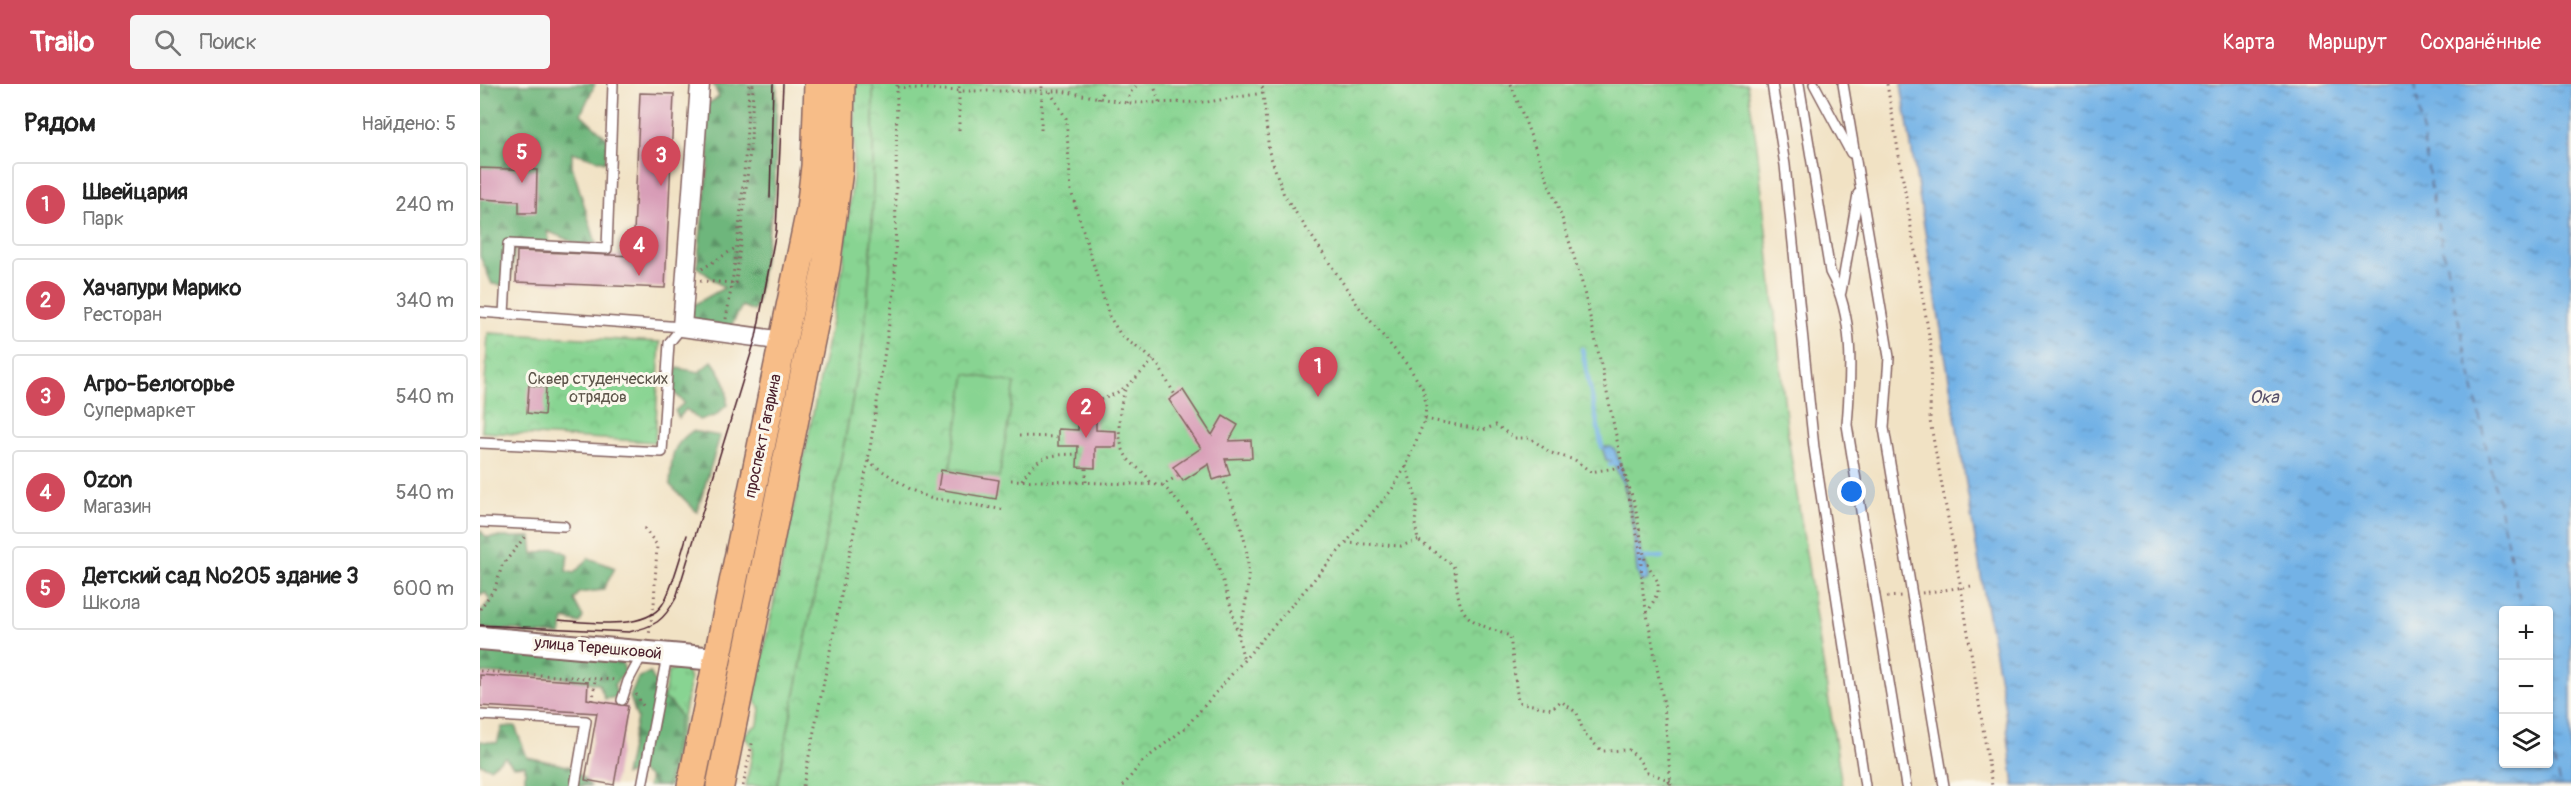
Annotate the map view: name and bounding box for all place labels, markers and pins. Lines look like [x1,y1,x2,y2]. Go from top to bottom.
pin: 5 [502,134,542,183]
pin: 3 [642,136,681,186]
pin: 4 [620,226,658,276]
pin: 1 [1298,348,1338,397]
pin: 2 [1066,388,1106,438]

